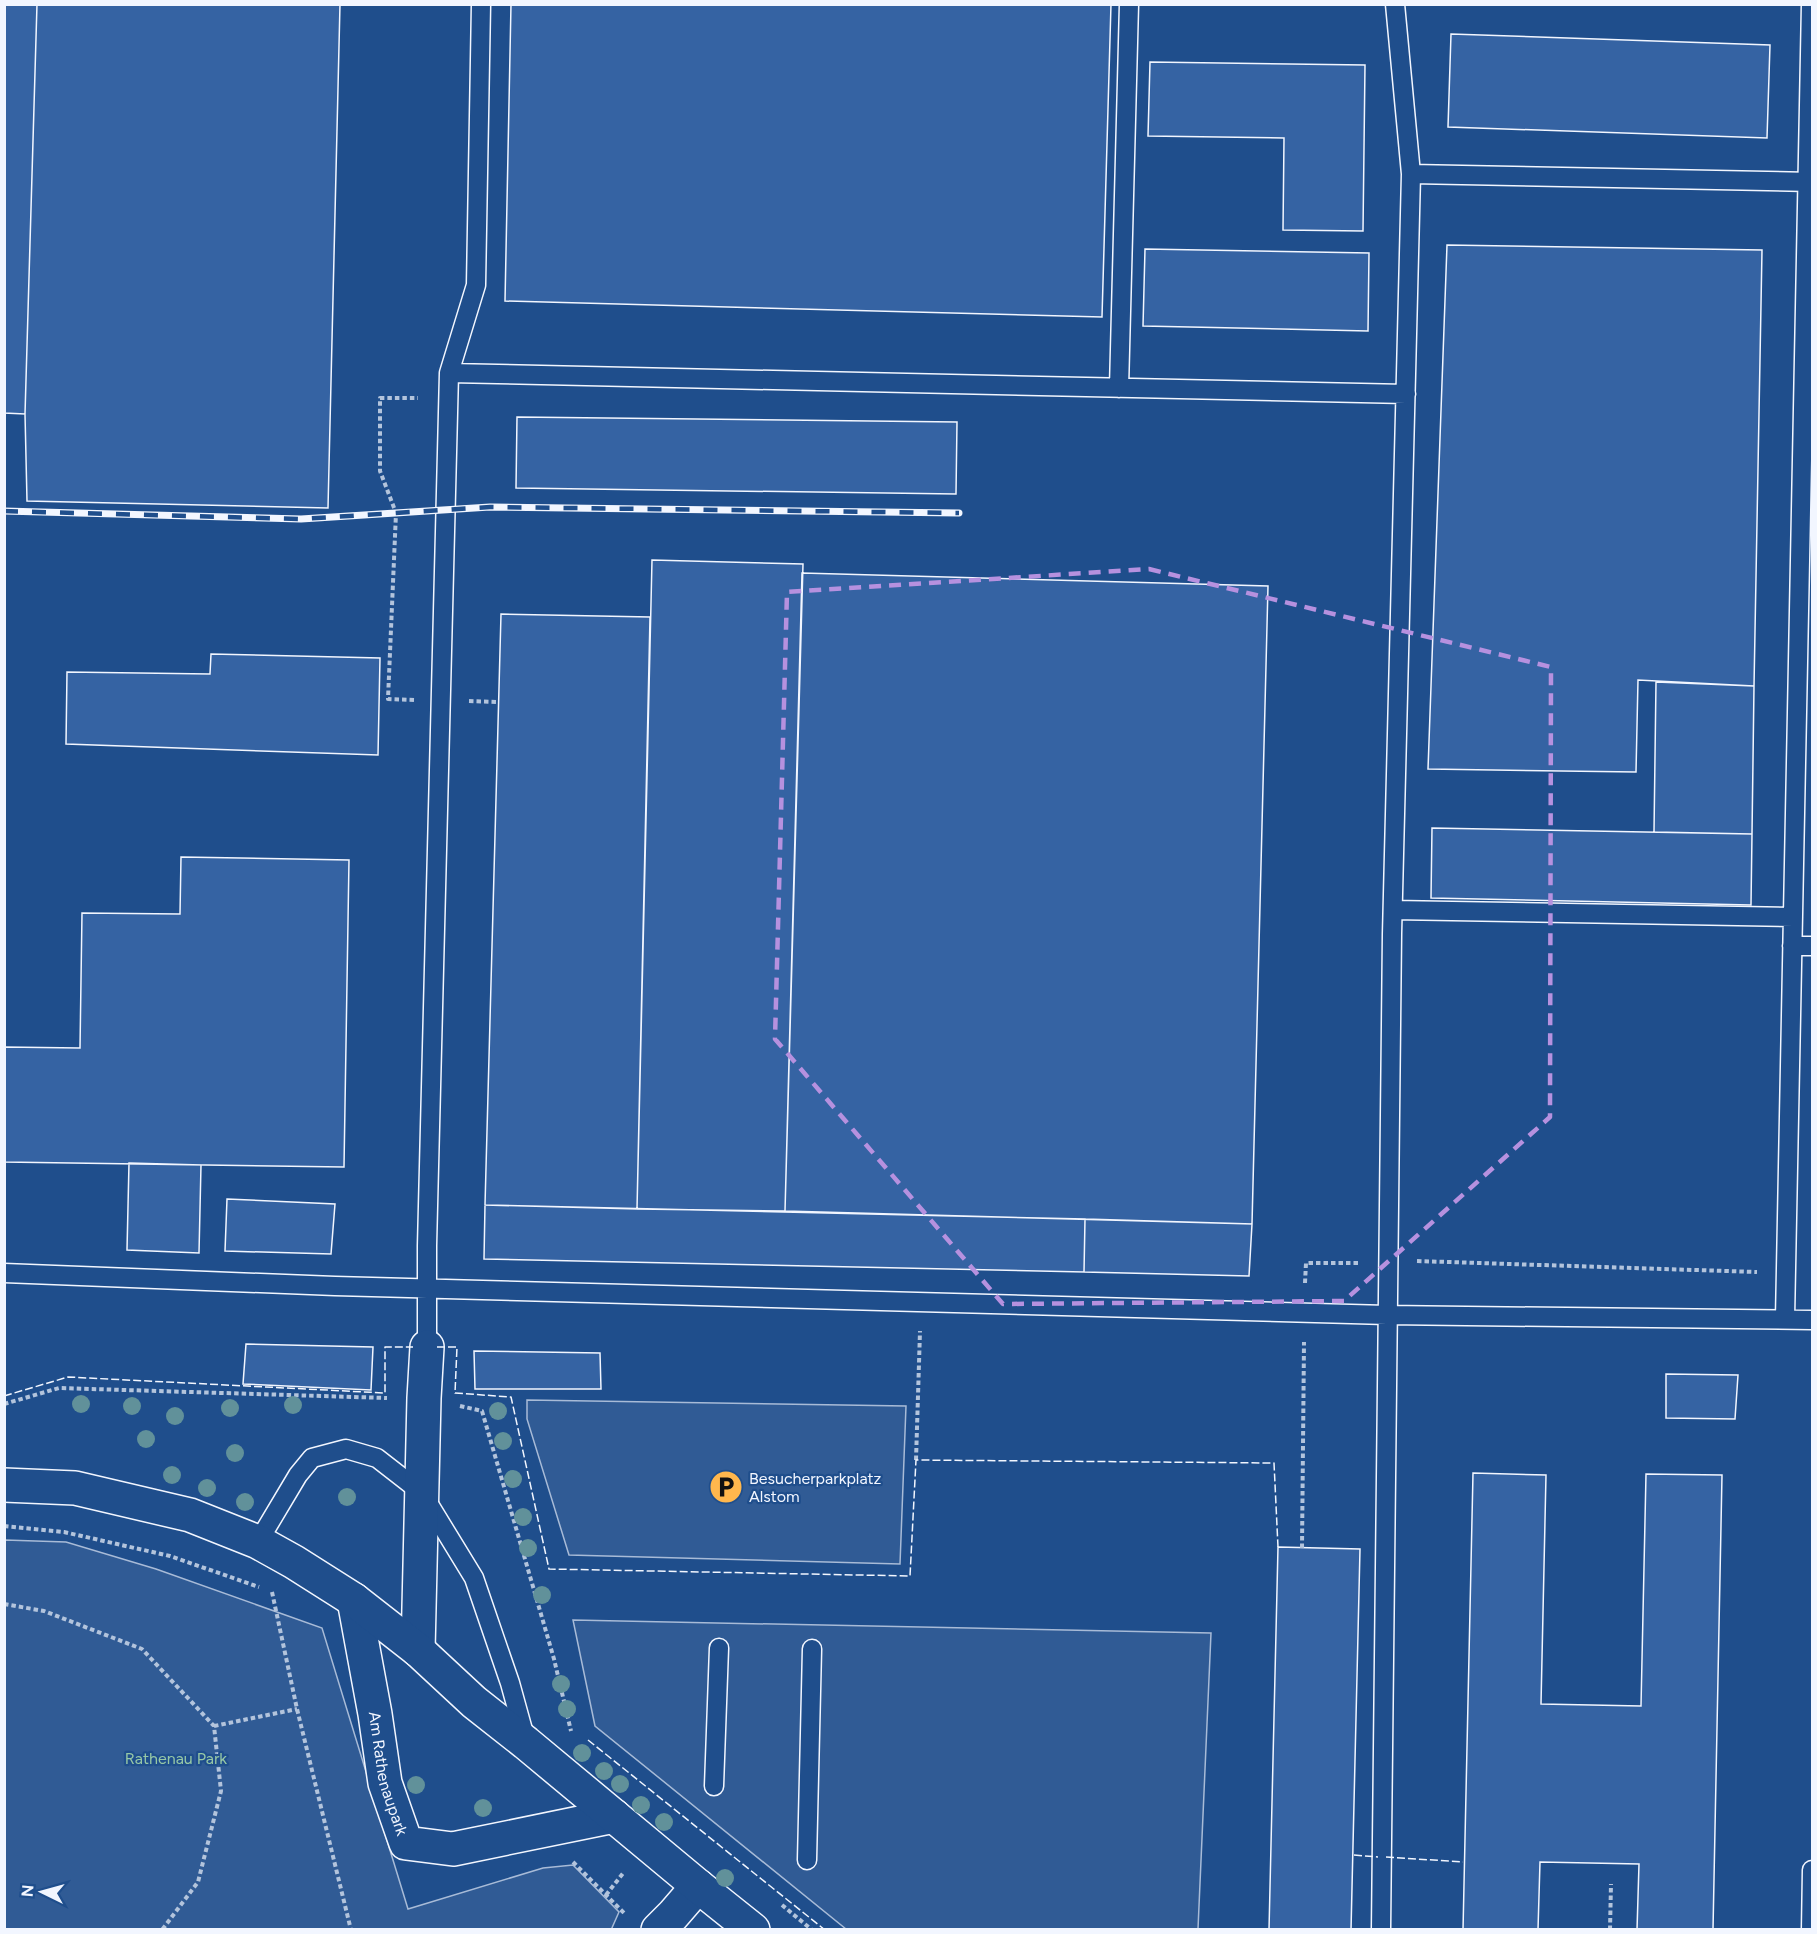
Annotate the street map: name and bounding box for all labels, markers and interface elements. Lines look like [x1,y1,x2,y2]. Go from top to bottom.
parking icon: Besucherparkplatz Alstom [708,1469,744,1505]
place label: Besucherparkplatz Alstom [749,1469,882,1506]
street label: Am Rathenaupark [365,1710,412,1838]
park label: Rathenau Park [125,1749,227,1768]
north arrow [12,1862,72,1922]
text: N [18,1884,38,1898]

